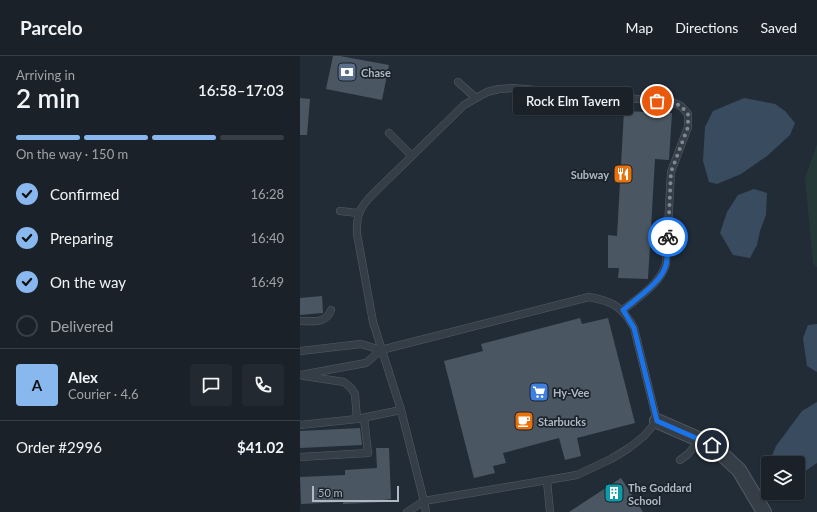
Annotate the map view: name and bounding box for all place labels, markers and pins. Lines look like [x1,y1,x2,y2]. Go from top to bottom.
bank icon: Chase [336,61,358,83]
place label: Chase [361,66,391,79]
pin [640,84,674,118]
callout: Rock Elm Tavern [513,87,633,115]
restaurant icon: Subway [612,163,634,185]
place label: Subway [571,168,609,181]
supermarket icon: Hy-Vee [528,381,550,403]
place label: Hy-Vee [553,386,590,399]
cafe icon: Starbucks [513,410,535,432]
place label: Starbucks [538,415,586,428]
pin [695,428,729,462]
place label: The Goddard School [628,481,692,507]
building icon: The Goddard School [603,482,625,504]

